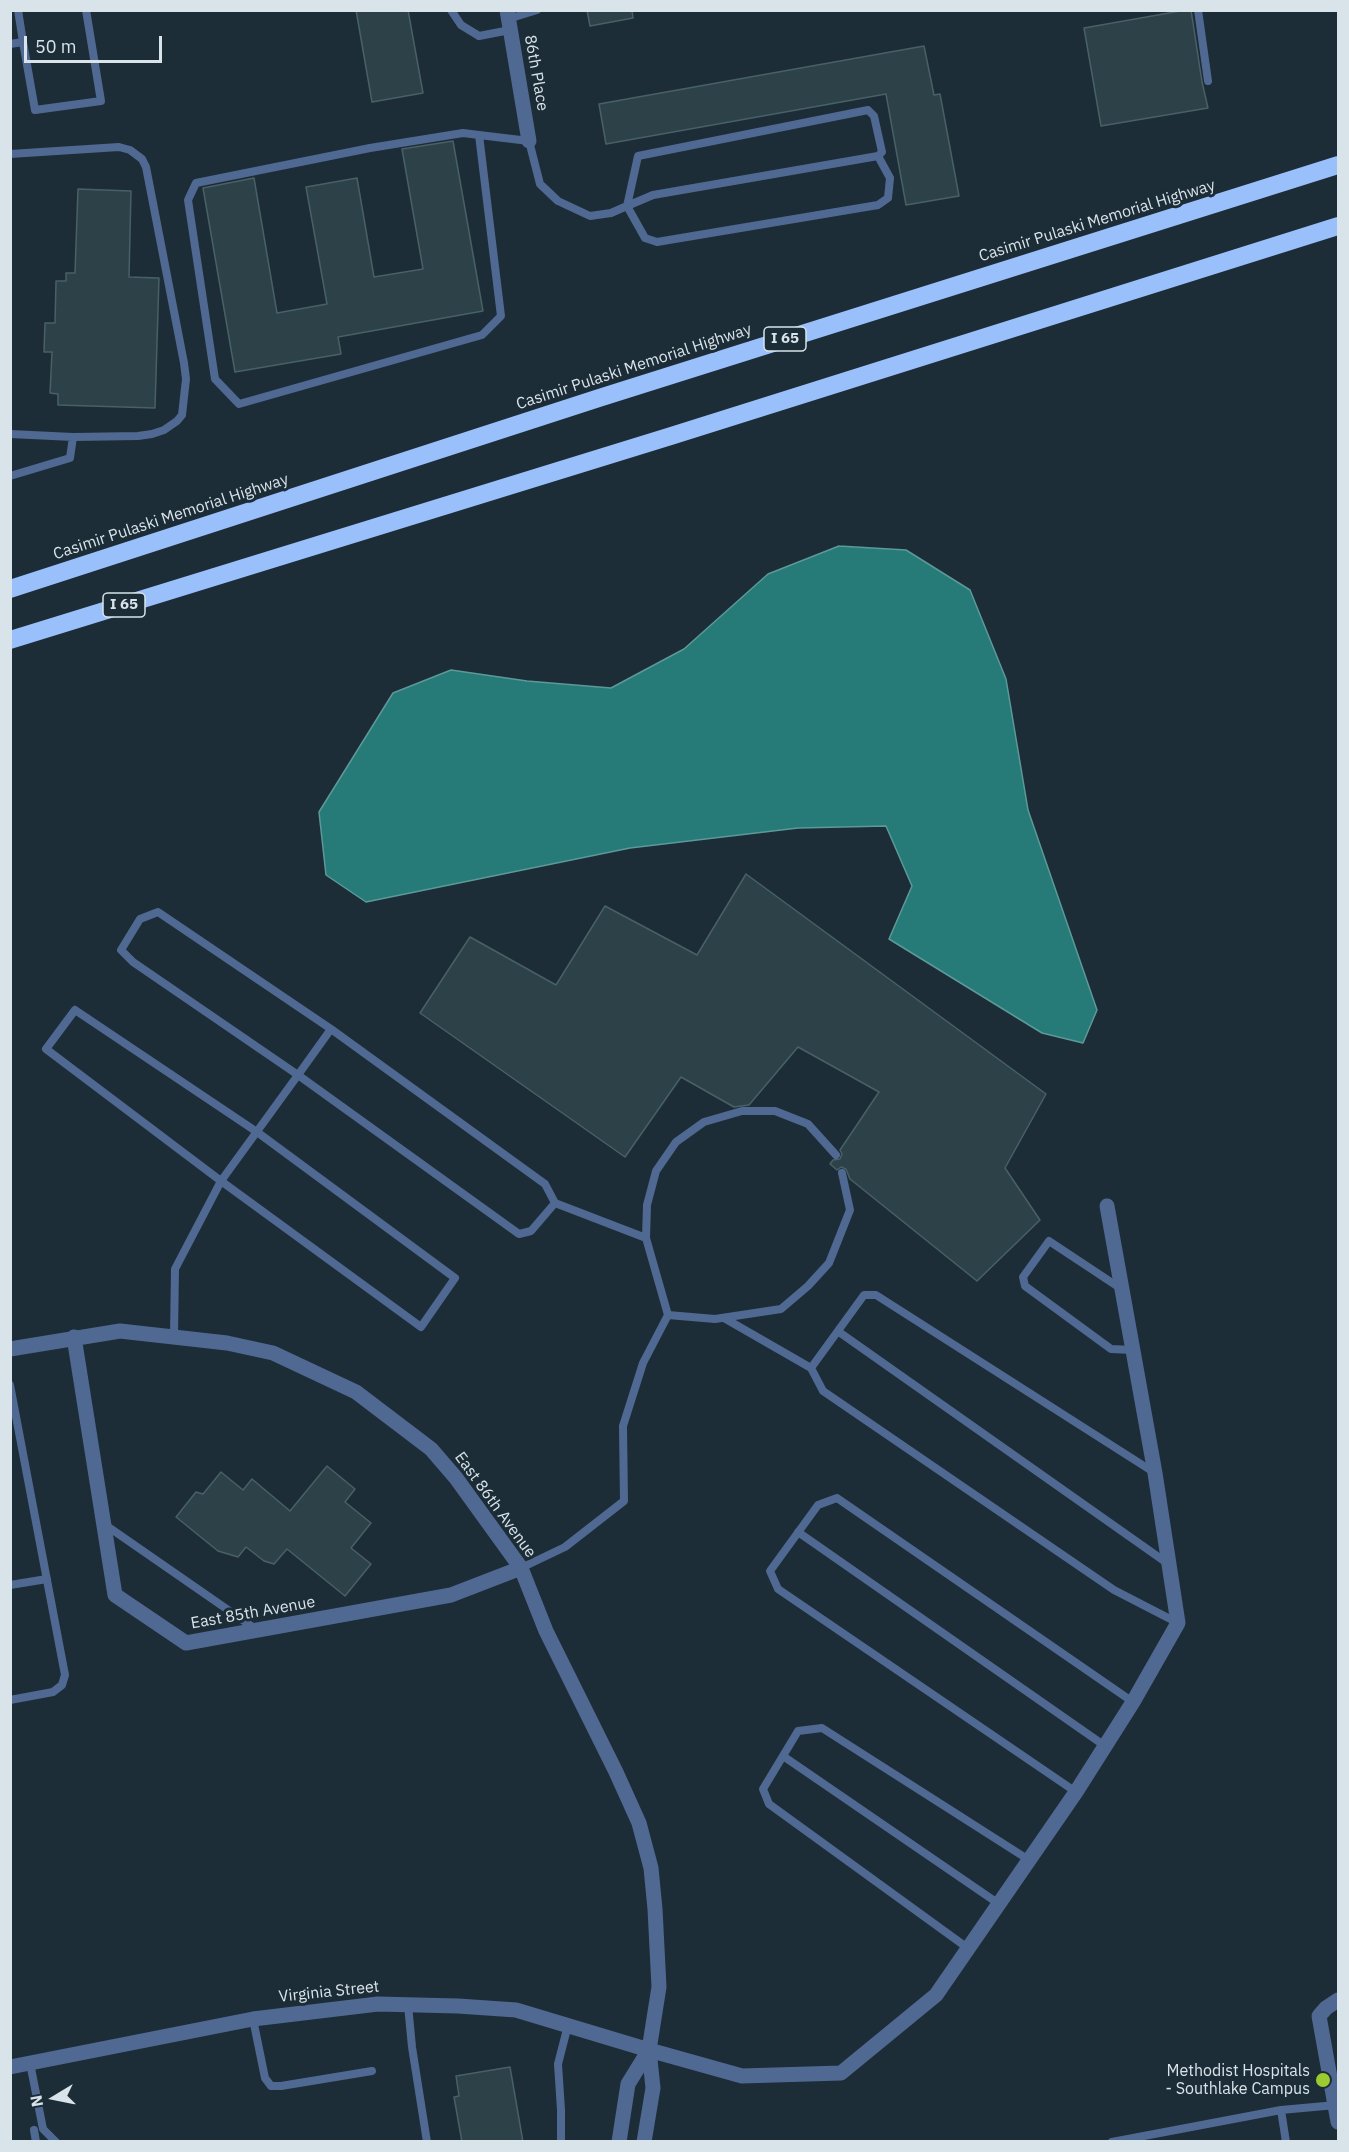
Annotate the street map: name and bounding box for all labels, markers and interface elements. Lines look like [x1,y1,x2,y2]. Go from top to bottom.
scale bar [27,24,165,62]
street label: 86th Place [520,33,552,113]
text: 50 m [35,35,77,58]
street label: Casimir Pulaski Memorial Highway [976,176,1218,266]
street label: Casimir Pulaski Memorial Highway [514,320,754,414]
road number: I 65 [764,327,806,351]
street label: Casimir Pulaski Memorial Highway [51,470,291,564]
road number: I 65 [103,593,145,617]
street label: East 86th Avenue [450,1448,540,1562]
street label: East 85th Avenue [189,1593,317,1633]
street label: Virginia Street [278,1977,380,2007]
place label: Methodist Hospitals - Southlake Campus [1166,2061,1310,2099]
north arrow [24,2068,84,2128]
marker: Methodist Hospitals - Southlake Campus [1314,2071,1332,2089]
text: N [25,2094,47,2109]

